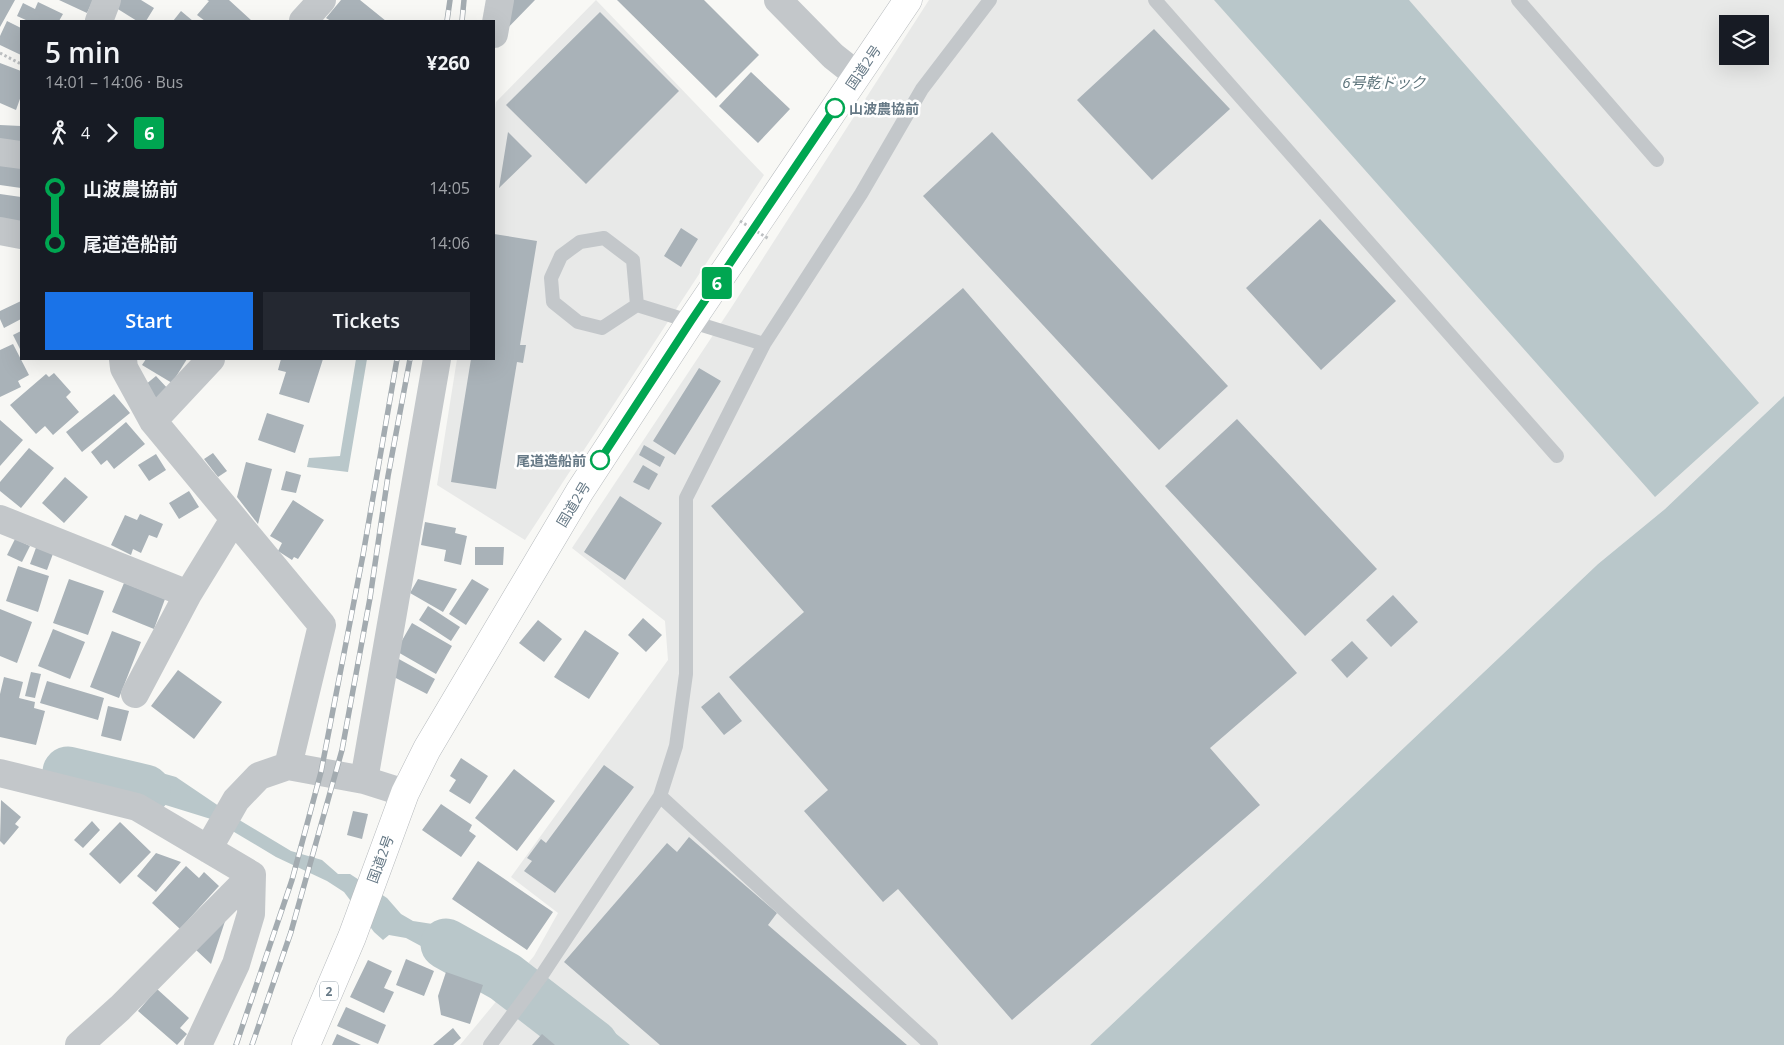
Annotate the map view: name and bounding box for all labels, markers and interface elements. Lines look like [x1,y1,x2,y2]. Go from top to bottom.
map controls [1719,15,1769,65]
button: layers [1719,15,1769,65]
text: 5 min [45,33,121,71]
street label: 国道2号 [841,41,885,93]
text: ¥260 [427,50,470,76]
text: 14:01 – 14:06 · Bus [45,71,183,93]
water label: 6号乾ドック [1342,72,1427,92]
marker: 山波農協前 [825,98,845,118]
place label: 山波農協前 [849,99,919,118]
icon: walk [45,119,73,147]
icon: forward [98,119,126,147]
text: 6 [144,121,154,145]
text: 4 [81,122,90,144]
text: 山波農協前 [83,176,178,202]
text: 14:05 [429,177,470,199]
text: 尾道造船前 [83,231,178,257]
text: 14:06 [429,232,470,254]
line badge: 6 [701,267,733,299]
text: 6 [712,271,722,295]
button: Start [45,292,253,350]
button: Tickets [263,292,470,350]
marker: 尾道造船前 [590,450,610,470]
place label: 尾道造船前 [516,451,586,470]
street label: 国道2号 [552,478,594,530]
street label: 国道2号 [363,832,397,886]
road number: 2 [320,981,338,1000]

